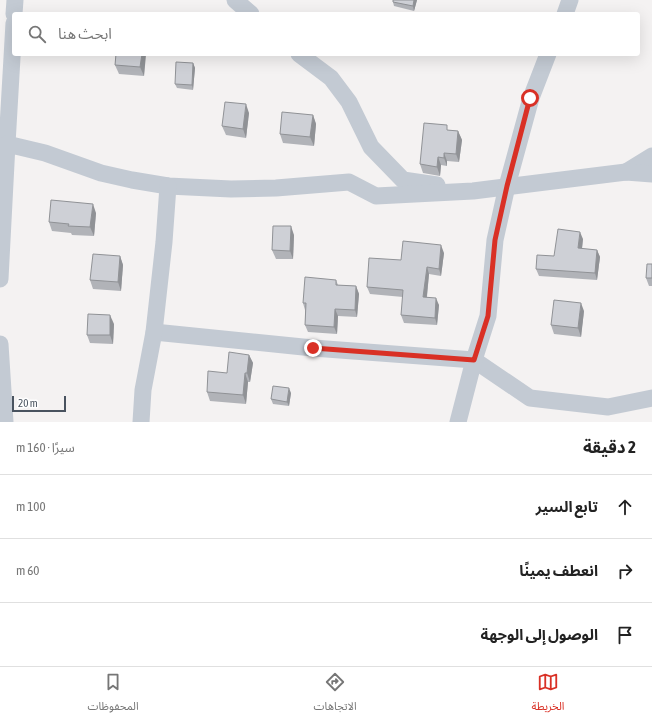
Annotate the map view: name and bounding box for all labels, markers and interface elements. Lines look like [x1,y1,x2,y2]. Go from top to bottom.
search box [12,12,640,56]
icon: search [26,23,48,45]
text: ابحث هنا [58,25,112,42]
route start [521,89,539,107]
route end [304,339,322,357]
scale bar [12,394,66,413]
text: 20 m [18,397,38,409]
text: 2 دقيقة [583,437,636,457]
text: سيرًا · 160 m [16,440,75,455]
icon: ahead [614,496,636,518]
text: تابع السير [536,498,598,515]
text: 100 m [16,499,46,514]
icon: right [614,560,636,582]
text: انعطف يمينًا [519,562,598,579]
text: 60 m [16,563,39,578]
icon: arrive [614,624,636,646]
text: الوصول إلى الوجهة [481,626,598,643]
tab: المحفوظات [88,671,139,718]
tab: الاتجاهات [314,671,357,718]
tab: الخريطة [532,671,565,718]

